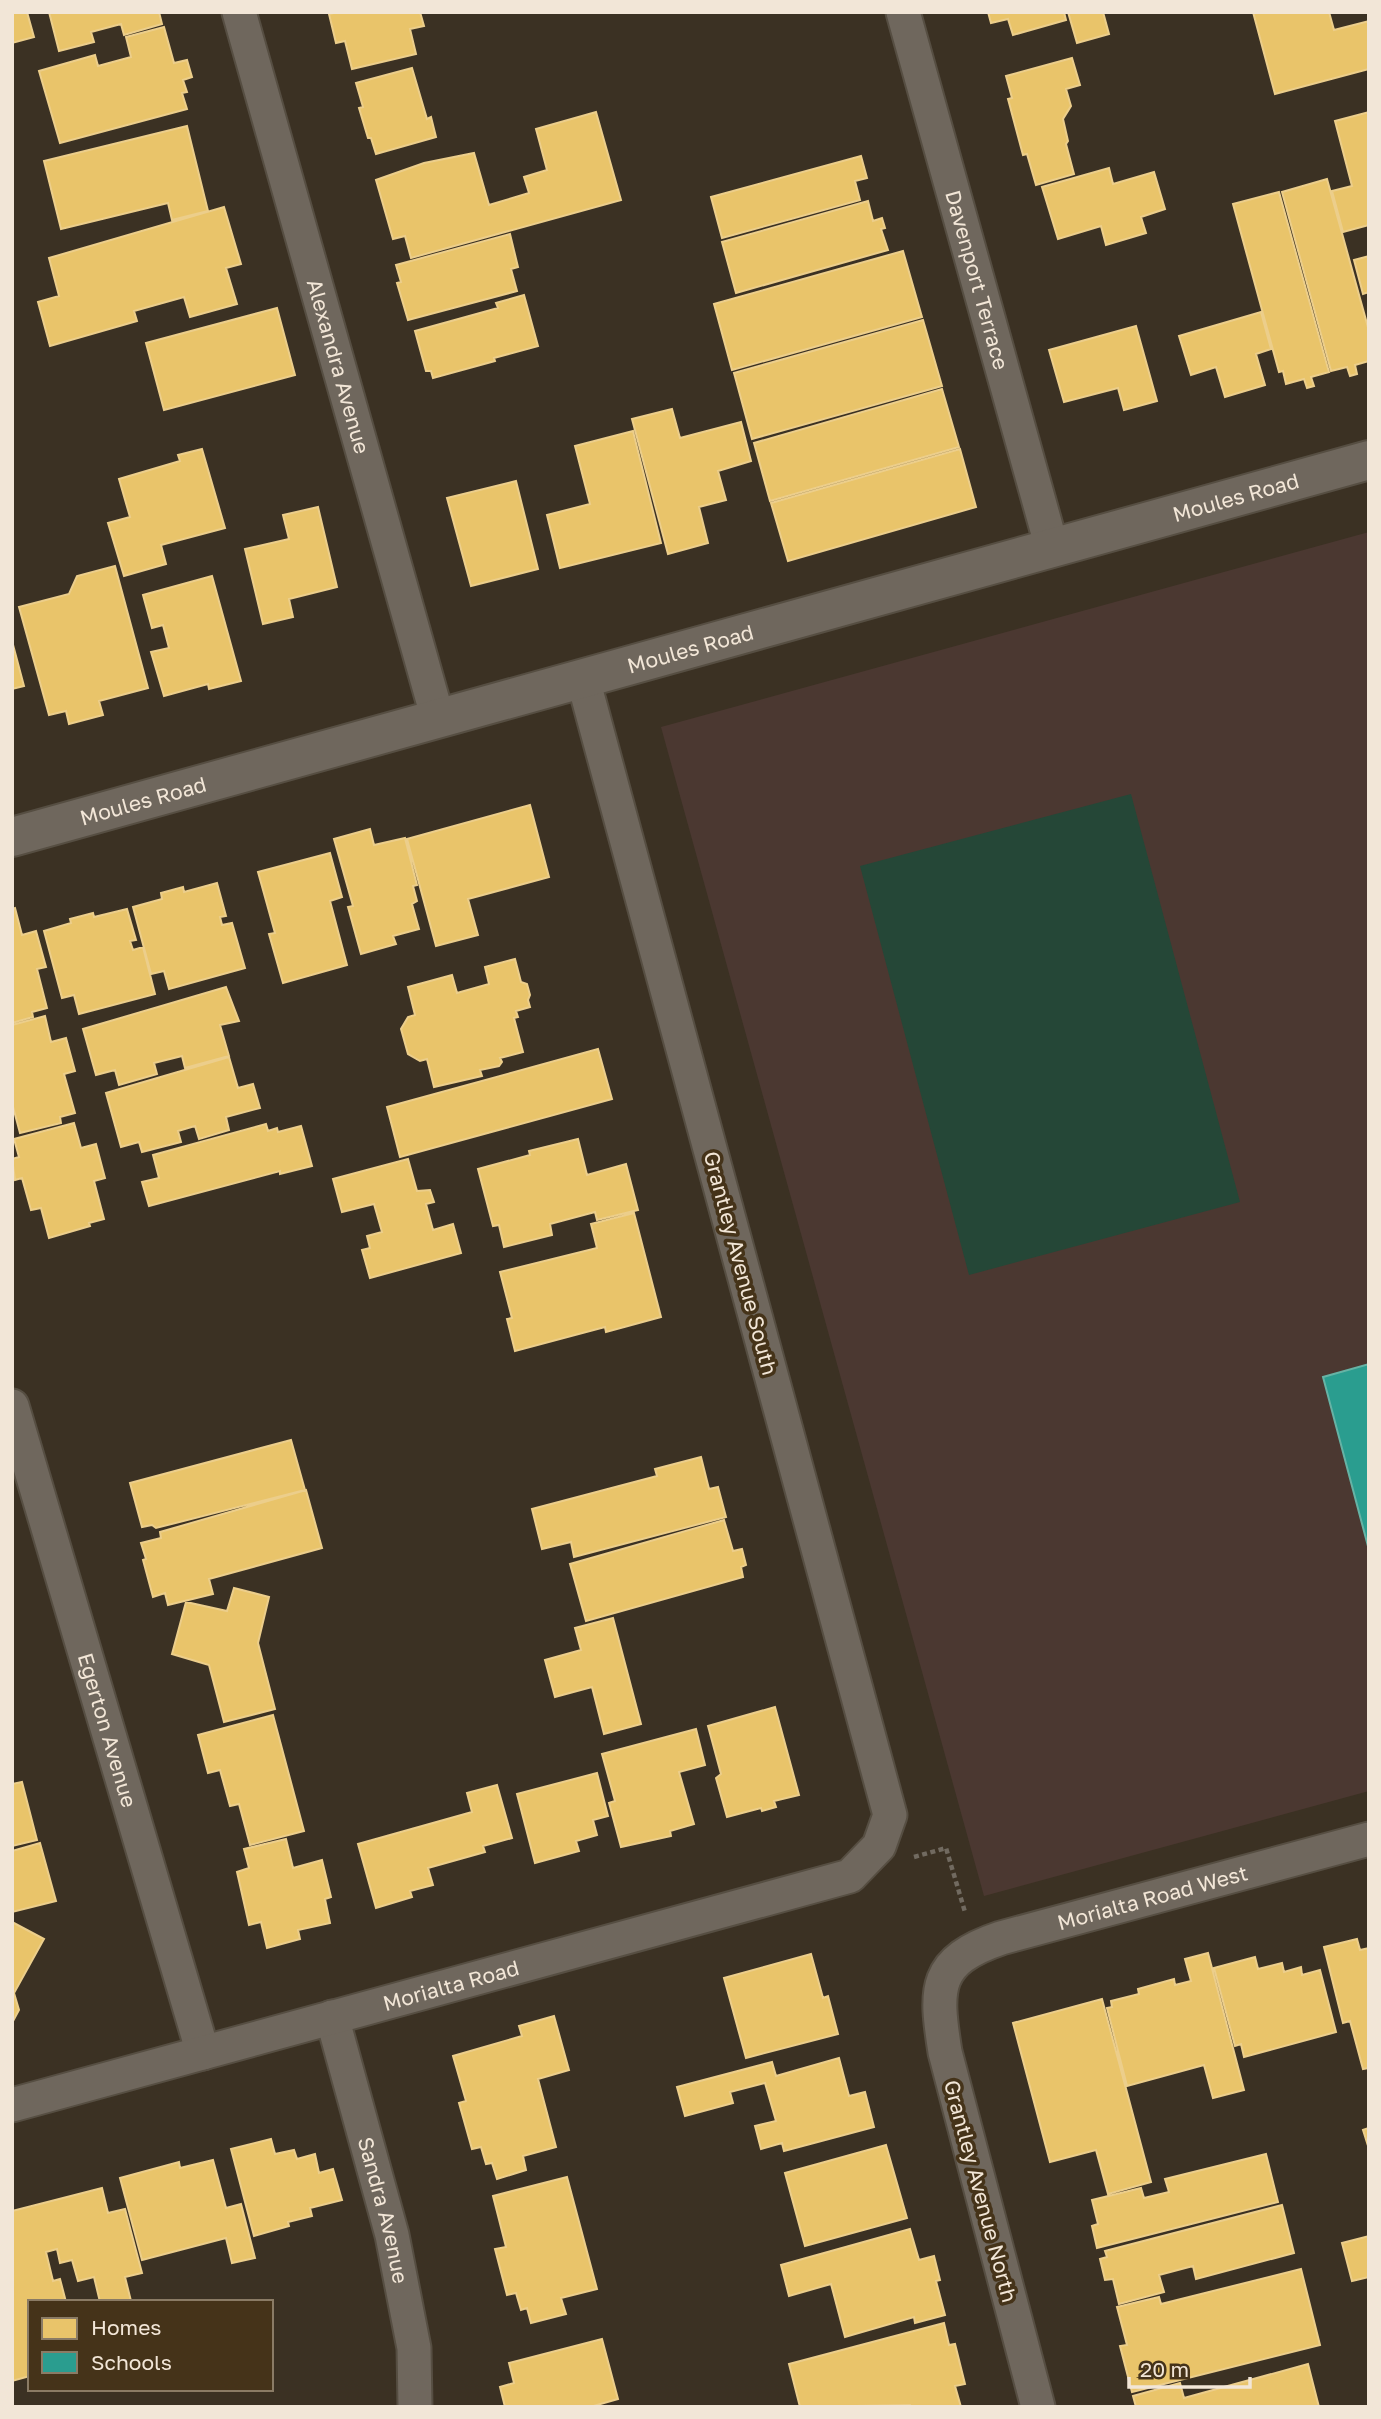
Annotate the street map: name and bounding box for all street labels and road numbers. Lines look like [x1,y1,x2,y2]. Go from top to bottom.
street label: Davenport Terrace [940,187,1015,373]
street label: Alexandra Avenue [302,276,376,457]
street label: Moules Road [1170,467,1302,527]
street label: Moules Road [624,619,756,678]
street label: Moules Road [77,771,209,831]
street label: Grantley Avenue South [699,1148,783,1378]
street label: Egerton Avenue [73,1650,143,1810]
street label: Morialta Road West [1054,1859,1250,1935]
street label: Morialta Road [380,1954,522,2016]
street label: Grantley Avenue North [939,2077,1023,2305]
street label: Sandra Avenue [353,2134,414,2286]

